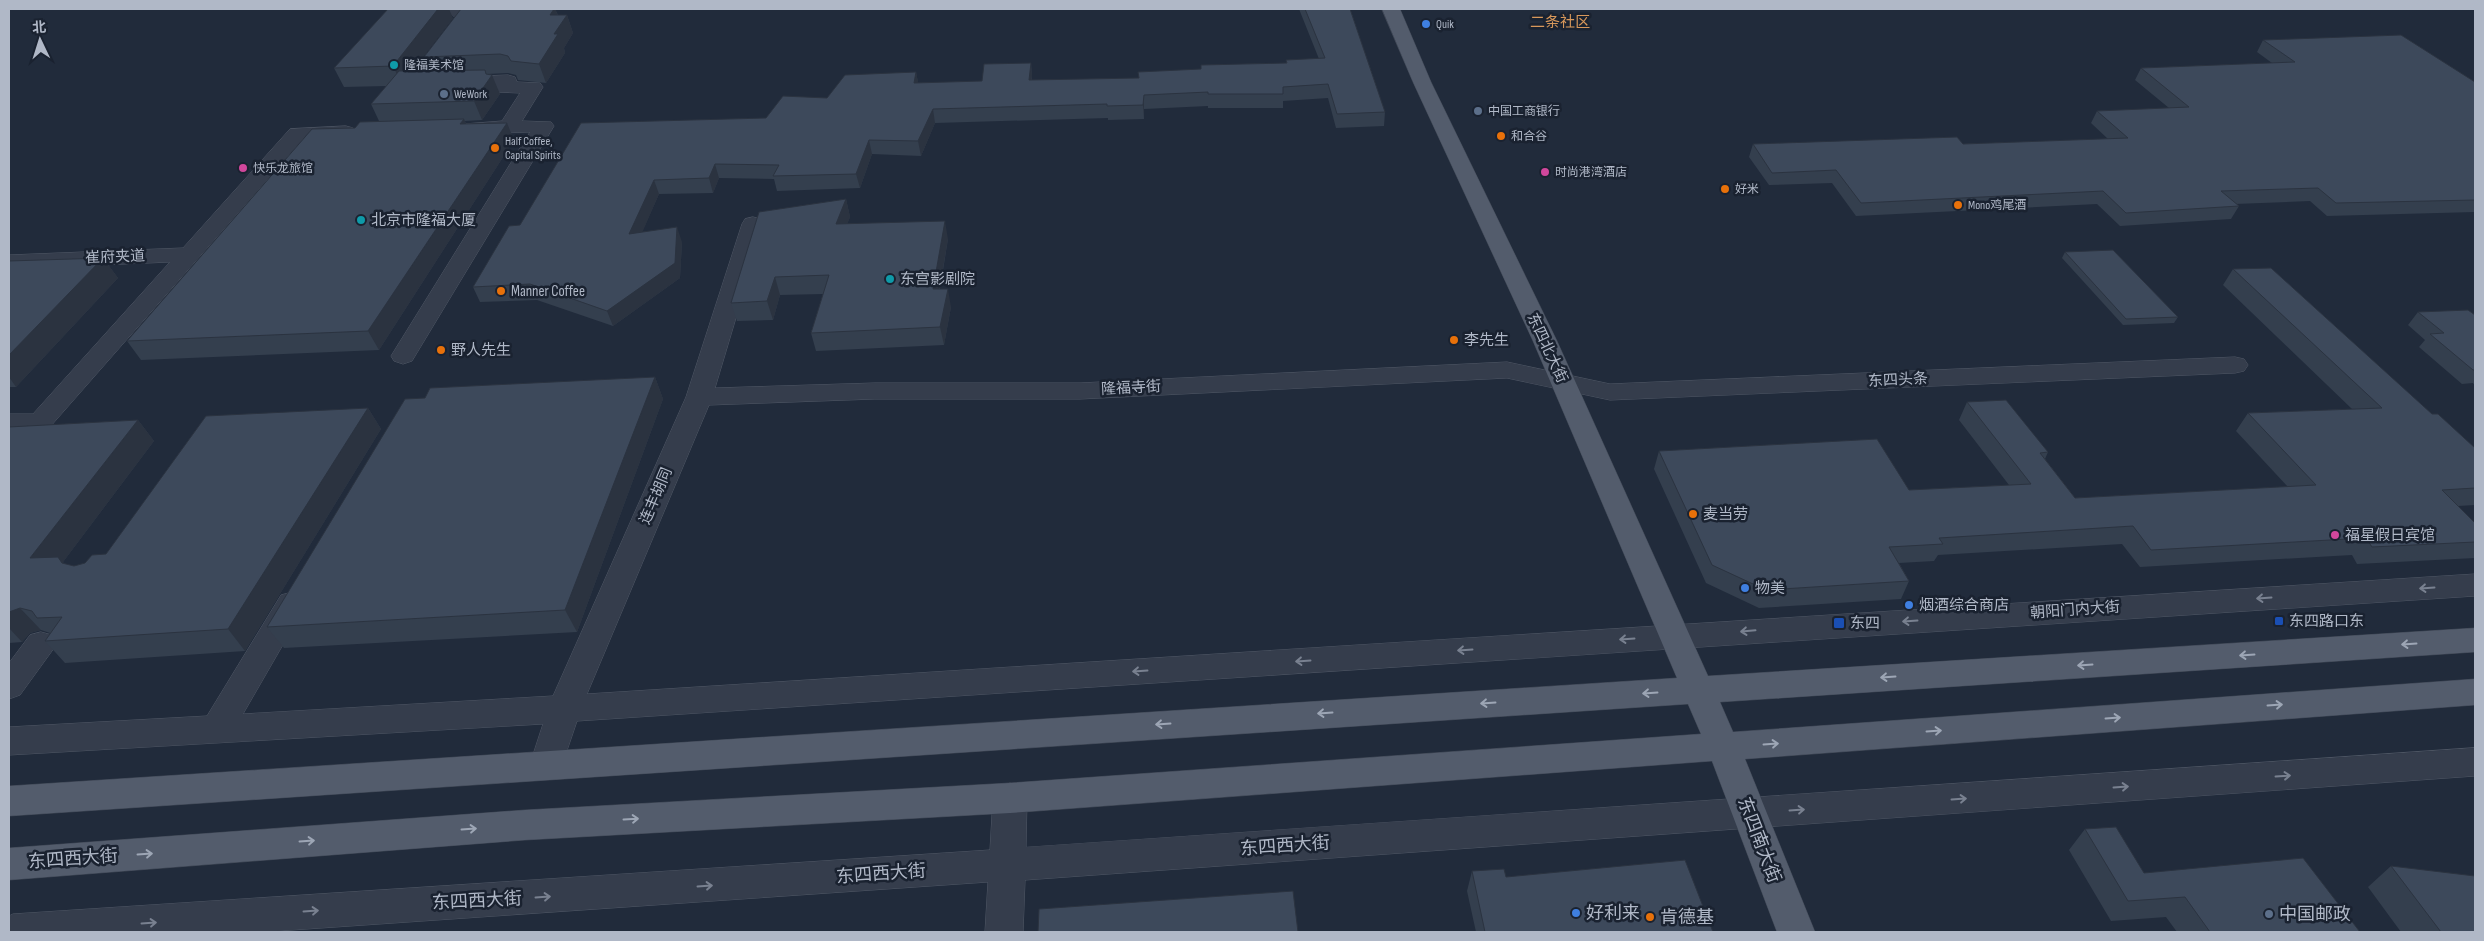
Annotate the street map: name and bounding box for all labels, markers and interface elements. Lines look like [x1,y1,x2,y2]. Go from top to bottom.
district label: 二条社区 [1530,13,1590,32]
north arrow [15,15,65,65]
place label: Quik [1436,17,1454,32]
marker: Quik [1420,18,1432,30]
text: 北 [32,19,47,36]
place label: 隆福美术馆 [404,58,464,73]
marker: 隆福美术馆 [388,59,400,71]
place label: WeWork [454,87,487,102]
marker: WeWork [438,88,450,100]
place label: 中国工商银行 [1488,104,1560,119]
marker: 中国工商银行 [1472,105,1484,117]
place label: 和合谷 [1511,129,1547,144]
marker: 和合谷 [1495,130,1507,142]
place label: Half Coffee, Capital Spirits [505,134,561,163]
marker: Half Coffee, Capital Spirits [489,142,501,154]
place label: 快乐龙旅馆 [253,161,313,176]
marker: 快乐龙旅馆 [237,162,249,174]
place label: 时尚港湾酒店 [1555,165,1627,180]
marker: 时尚港湾酒店 [1539,166,1551,178]
place label: 好米 [1735,182,1759,197]
marker: 好米 [1719,183,1731,195]
place label: Mono鸡尾酒 [1968,198,2026,213]
marker: Mono鸡尾酒 [1952,199,1964,211]
place label: 北京市隆福大厦 [371,211,476,230]
marker: 北京市隆福大厦 [355,214,367,226]
street label: 崔府夹道 [85,246,145,268]
place label: 东宫影剧院 [900,270,975,289]
marker: 东宫影剧院 [884,273,896,285]
place label: Manner Coffee [511,282,585,301]
marker: Manner Coffee [495,285,507,297]
street label: 东四北大街 [1523,310,1571,386]
place label: 李先生 [1464,331,1509,350]
marker: 李先生 [1448,334,1460,346]
place label: 野人先生 [451,341,511,360]
marker: 野人先生 [435,344,447,356]
street label: 东四头条 [1868,369,1928,391]
street label: 隆福寺街 [1101,377,1161,399]
street label: 连丰胡同 [636,465,676,527]
place label: 麦当劳 [1703,505,1748,524]
marker: 麦当劳 [1687,508,1699,520]
place label: 福星假日宾馆 [2345,526,2435,545]
marker: 福星假日宾馆 [2329,529,2341,541]
place label: 物美 [1755,579,1785,598]
marker: 物美 [1739,582,1751,594]
one-way arrow [2419,584,2435,593]
one-way arrow [2257,594,2273,603]
place label: 烟酒综合商店 [1919,596,2009,615]
street label: 朝阳门内大街 [2029,597,2121,623]
marker: 烟酒综合商店 [1903,599,1915,611]
place label: 东四路口东 [2289,612,2364,631]
place label: 东四 [1850,614,1880,633]
marker: 东四路口东 [2273,615,2285,627]
marker: 东四 [1832,616,1846,630]
one-way arrow [1902,616,1918,626]
one-way arrow [1740,627,1756,636]
one-way arrow [1619,635,1635,644]
one-way arrow [2401,640,2417,649]
one-way arrow [1457,645,1473,655]
one-way arrow [2239,650,2255,659]
one-way arrow [1295,656,1311,665]
one-way arrow [2077,660,2093,669]
one-way arrow [1133,667,1149,676]
one-way arrow [1880,673,1896,682]
one-way arrow [1642,688,1658,697]
one-way arrow [1480,698,1496,707]
one-way arrow [2267,701,2283,710]
one-way arrow [1318,709,1334,718]
one-way arrow [2105,713,2121,722]
one-way arrow [1156,719,1172,728]
one-way arrow [1925,727,1941,736]
one-way arrow [1763,739,1779,748]
one-way arrow [2275,771,2291,780]
one-way arrow [2113,783,2129,792]
street label: 东四南大街 [1733,794,1785,886]
one-way arrow [1951,794,1967,804]
one-way arrow [1789,806,1805,815]
one-way arrow [623,814,639,823]
one-way arrow [460,824,476,834]
street label: 东四西大街 [1239,832,1331,860]
one-way arrow [298,837,314,846]
street label: 东四西大街 [27,845,119,873]
one-way arrow [136,849,152,858]
street label: 东四西大街 [835,860,927,888]
one-way arrow [697,881,713,891]
street label: 东四西大街 [432,888,522,914]
one-way arrow [535,893,551,902]
place label: 好利来 [1586,903,1640,924]
place label: 中国邮政 [2279,904,2351,925]
one-way arrow [303,907,319,916]
marker: 好利来 [1570,907,1582,919]
place label: 肯德基 [1660,907,1714,928]
marker: 中国邮政 [2263,908,2275,920]
marker: 肯德基 [1644,911,1656,923]
one-way arrow [140,918,156,927]

